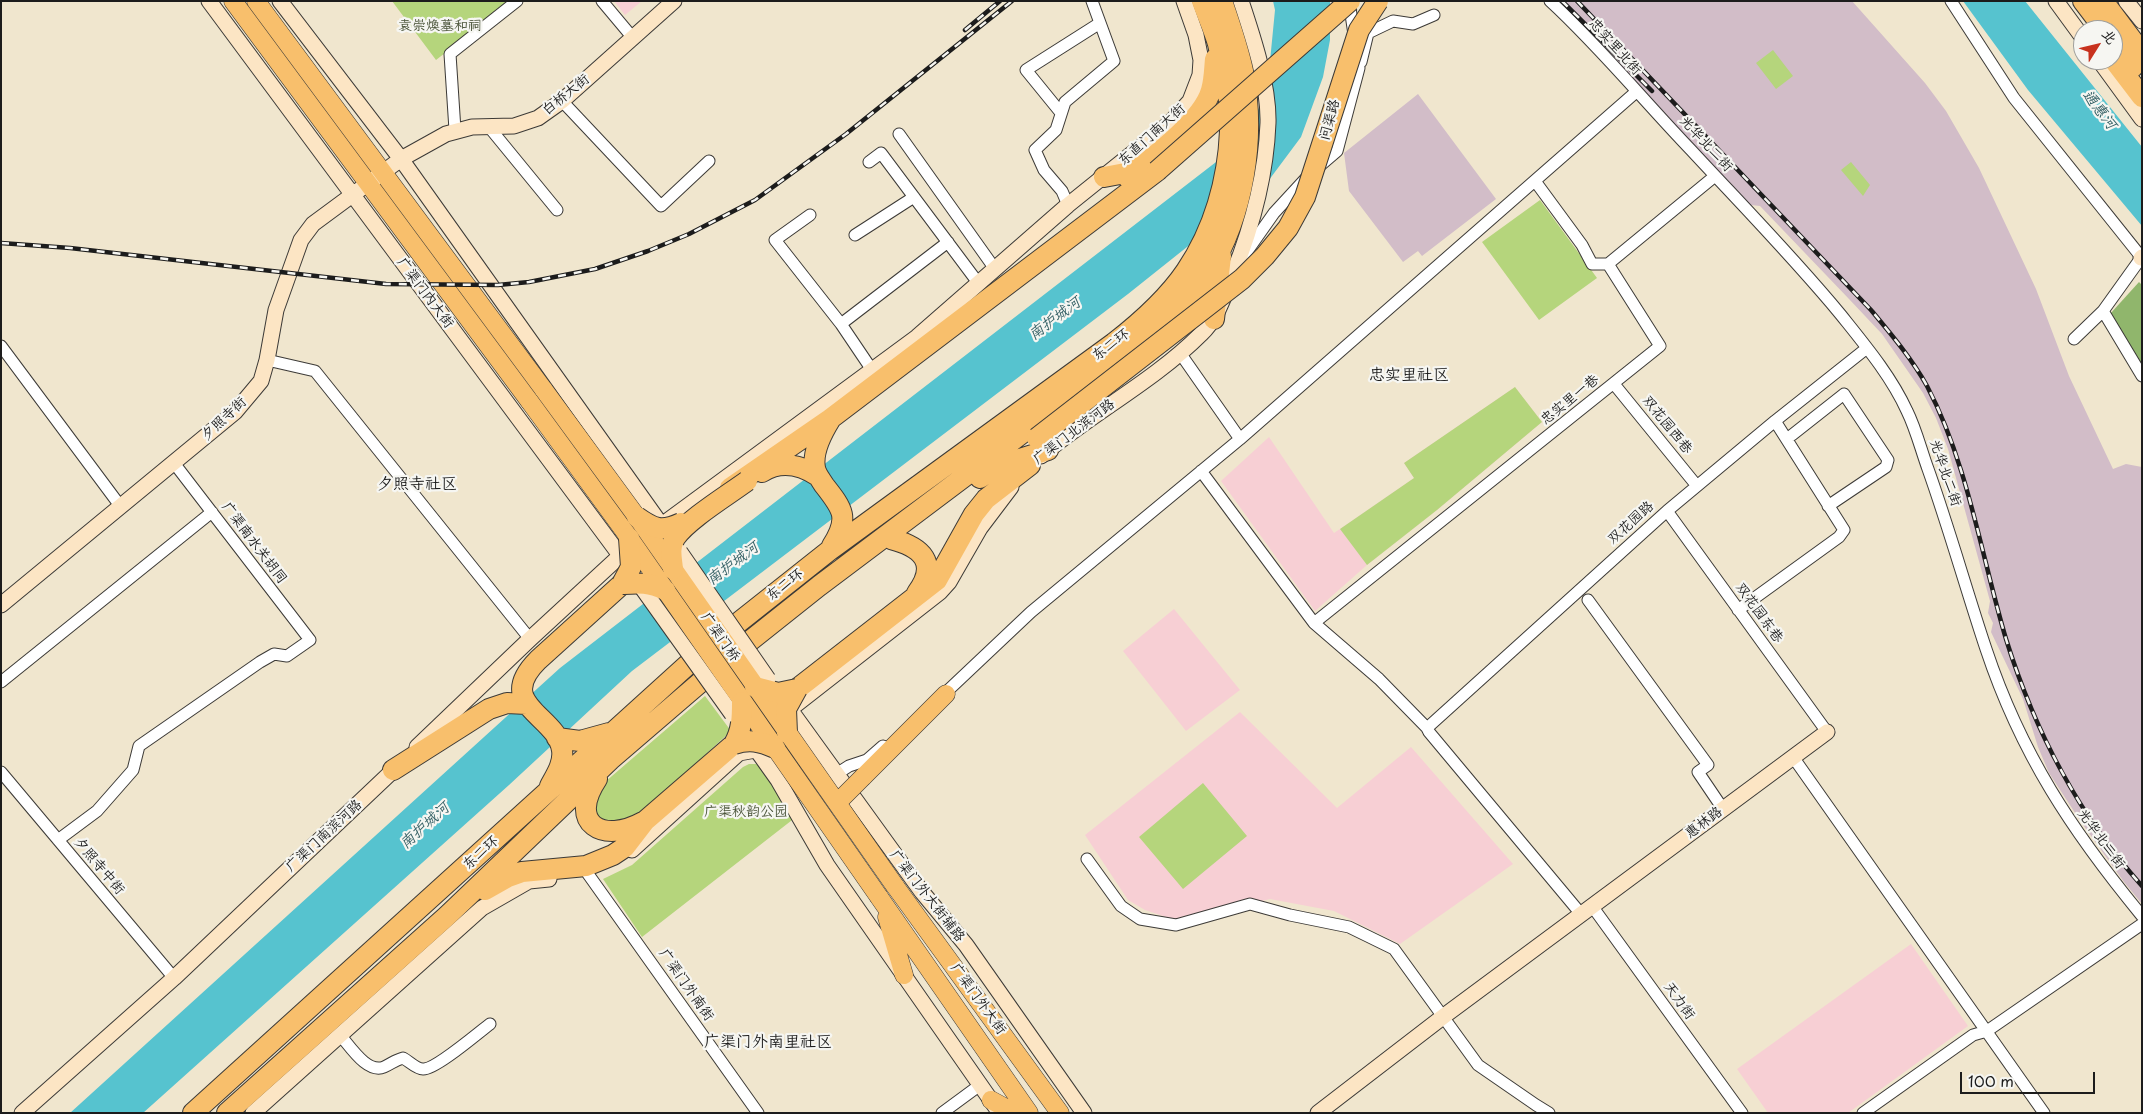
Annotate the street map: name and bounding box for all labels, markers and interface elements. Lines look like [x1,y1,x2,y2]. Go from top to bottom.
street label: 忠实里北街 [1585,15,1645,79]
park label: 袁崇焕墓和祠 [398,18,482,34]
north arrow [2073,20,2123,70]
text: 北 [2097,25,2122,48]
street label: 白桥大街 [539,71,593,119]
water label: 通惠河 [2078,87,2120,133]
street label: 问渠路 [1316,98,1344,142]
street label: 东直门南大街 [1115,101,1189,169]
street label: 光华北二街 [1676,113,1736,175]
street label: 广渠门内大街 [393,254,457,332]
water label: 南护城河 [1026,294,1084,344]
street label: 东二环 [1089,326,1133,364]
district label: 忠实里社区 [1369,366,1449,386]
street label: 忠实里一巷 [1538,371,1602,429]
street label: 双花园西巷 [1638,393,1696,457]
street label: 夕照寺街 [198,394,250,444]
street label: 广渠门北滨河路 [1030,396,1118,468]
street label: 光华北二街 [1926,437,1964,509]
district label: 夕照寺社区 [377,475,457,495]
street label: 双花园路 [1605,498,1657,548]
street label: 广渠南水关胡同 [218,499,290,587]
water label: 南护城河 [704,539,762,589]
street label: 东二环 [763,565,807,605]
street label: 双花园东巷 [1732,580,1786,646]
street label: 广渠门桥 [697,609,743,665]
street label: 广渠门南滨河路 [282,796,366,876]
water label: 南护城河 [397,799,453,853]
park label: 广渠秋韵公园 [704,804,788,820]
street label: 惠林路 [1682,804,1726,842]
street label: 光华北二街 [2074,806,2128,872]
street label: 东二环 [460,833,502,873]
street label: 夕照寺中街 [70,834,128,898]
street label: 广渠门外大街辅路 [886,847,968,945]
street label: 广渠门外南街 [655,946,717,1024]
street label: 广渠门外大街 [947,960,1009,1038]
street label: 天力街 [1660,979,1698,1023]
district label: 广渠门外南里社区 [704,1033,832,1053]
scale bar [1963,1062,2098,1094]
text: 100 m [1968,1069,2014,1092]

